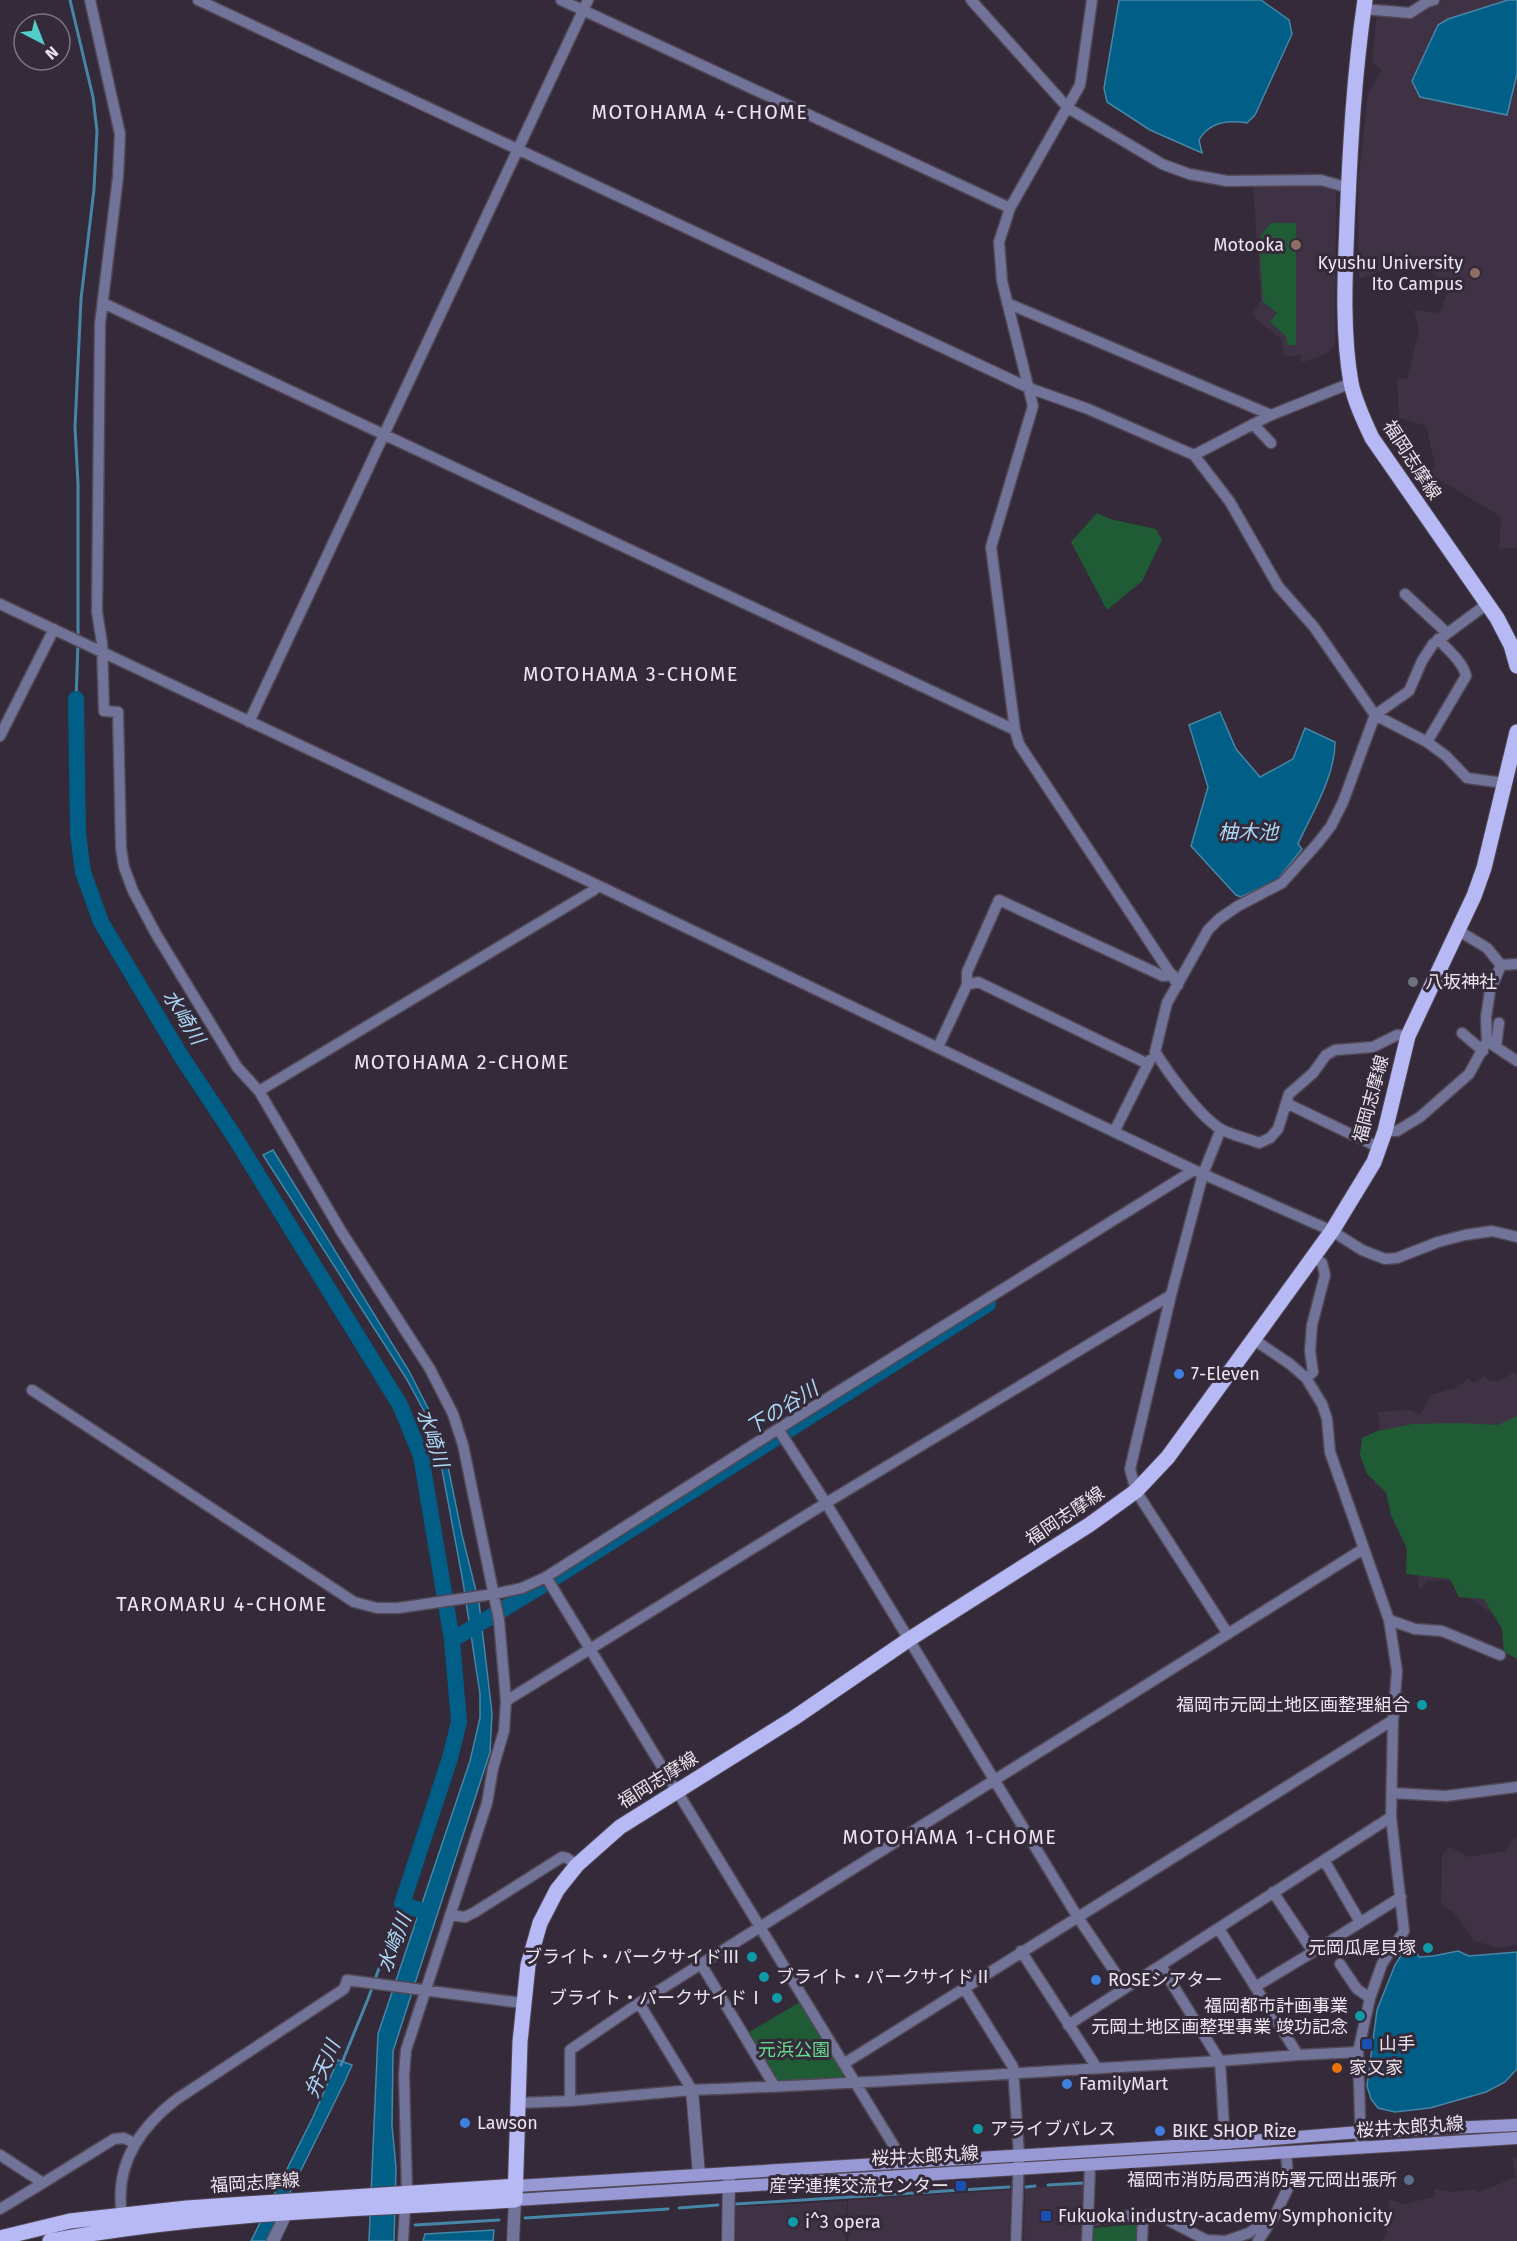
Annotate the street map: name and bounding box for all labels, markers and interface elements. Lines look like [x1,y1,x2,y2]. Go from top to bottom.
north arrow [12,12,72,72]
text: N [41,42,62,63]
district label: MOTOHAMA 4-CHOME [592,100,808,124]
place label: Motooka [1213,234,1284,256]
marker: Motooka [1289,238,1303,252]
place label: Kyushu University Ito Campus [1317,252,1463,295]
marker: Kyushu University Ito Campus [1468,266,1482,280]
street label: 福岡志摩線 [1378,416,1446,504]
district label: MOTOHAMA 3-CHOME [523,662,739,686]
water label: 柚木池 [1218,820,1280,844]
place label: 八坂神社 [1425,971,1497,993]
marker: 八坂神社 [1406,975,1420,989]
water label: 水崎川 [158,985,211,1050]
district label: MOTOHAMA 2-CHOME [354,1050,570,1074]
street label: 福岡志摩線 [1349,1053,1393,1145]
place label: 7-Eleven [1191,1363,1260,1385]
marker: 7-Eleven [1172,1367,1186,1381]
water label: 下の谷川 [742,1376,824,1439]
water label: 水崎川 [412,1406,454,1472]
street label: 福岡志摩線 [1022,1482,1108,1550]
district label: TAROMARU 4-CHOME [116,1592,328,1616]
place label: 福岡市元岡土地区画整理組合 [1176,1694,1410,1716]
marker: 福岡市元岡土地区画整理組合 [1415,1698,1429,1712]
street label: 福岡志摩線 [614,1747,702,1813]
district label: MOTOHAMA 1-CHOME [843,1825,1057,1849]
water label: 水崎川 [372,1909,417,1975]
place label: 元岡瓜尾貝塚 [1308,1937,1416,1959]
marker: 元岡瓜尾貝塚 [1421,1941,1435,1955]
place label: ブライト・パークサイドⅢ [524,1946,740,1968]
marker: ブライト・パークサイドⅢ [745,1950,759,1964]
place label: ブライト・パークサイドⅡ [776,1966,992,1988]
place label: ROSEシアター [1108,1969,1223,1991]
marker: ブライト・パークサイドⅡ [757,1970,771,1984]
marker: ROSEシアター [1089,1973,1103,1987]
place label: ブライト・パークサイドⅠ [549,1987,765,2009]
marker: ブライト・パークサイドⅠ [770,1991,784,2005]
place label: 福岡都市計画事業 元岡土地区画整理事業 竣功記念 [1091,1995,1348,2038]
marker: 福岡都市計画事業 元岡土地区画整理事業 竣功記念 [1353,2009,1367,2023]
place label: 山手 [1379,2033,1415,2055]
water label: 弁天川 [299,2035,346,2101]
marker: 山手 [1360,2037,1374,2051]
park label: 元浜公園 [758,2039,830,2061]
place label: 家又家 [1349,2057,1403,2079]
marker: 家又家 [1330,2061,1344,2075]
place label: FamilyMart [1079,2073,1169,2095]
marker: FamilyMart [1060,2077,1074,2091]
place label: Lawson [477,2112,538,2134]
street label: 桜井太郎丸線 [1355,2112,1465,2142]
marker: Lawson [458,2116,472,2130]
place label: アライブパレス [990,2118,1116,2140]
place label: BIKE SHOP Rize [1172,2120,1297,2142]
marker: アライブパレス [971,2122,985,2136]
marker: BIKE SHOP Rize [1153,2124,1167,2138]
street label: 桜井太郎丸線 [870,2142,980,2170]
street label: 福岡志摩線 [209,2169,301,2197]
place label: 福岡市消防局西消防署元岡出張所 [1127,2169,1397,2191]
marker: 福岡市消防局西消防署元岡出張所 [1402,2173,1416,2187]
place label: 産学連携交流センター [769,2175,949,2197]
marker: 産学連携交流センター [954,2179,968,2193]
place label: Fukuoka industry-academy Symphonicity [1058,2205,1392,2227]
marker: Fukuoka industry-academy Symphonicity [1039,2209,1053,2223]
place label: i^3 opera [805,2211,881,2233]
marker: i^3 opera [786,2215,800,2229]

